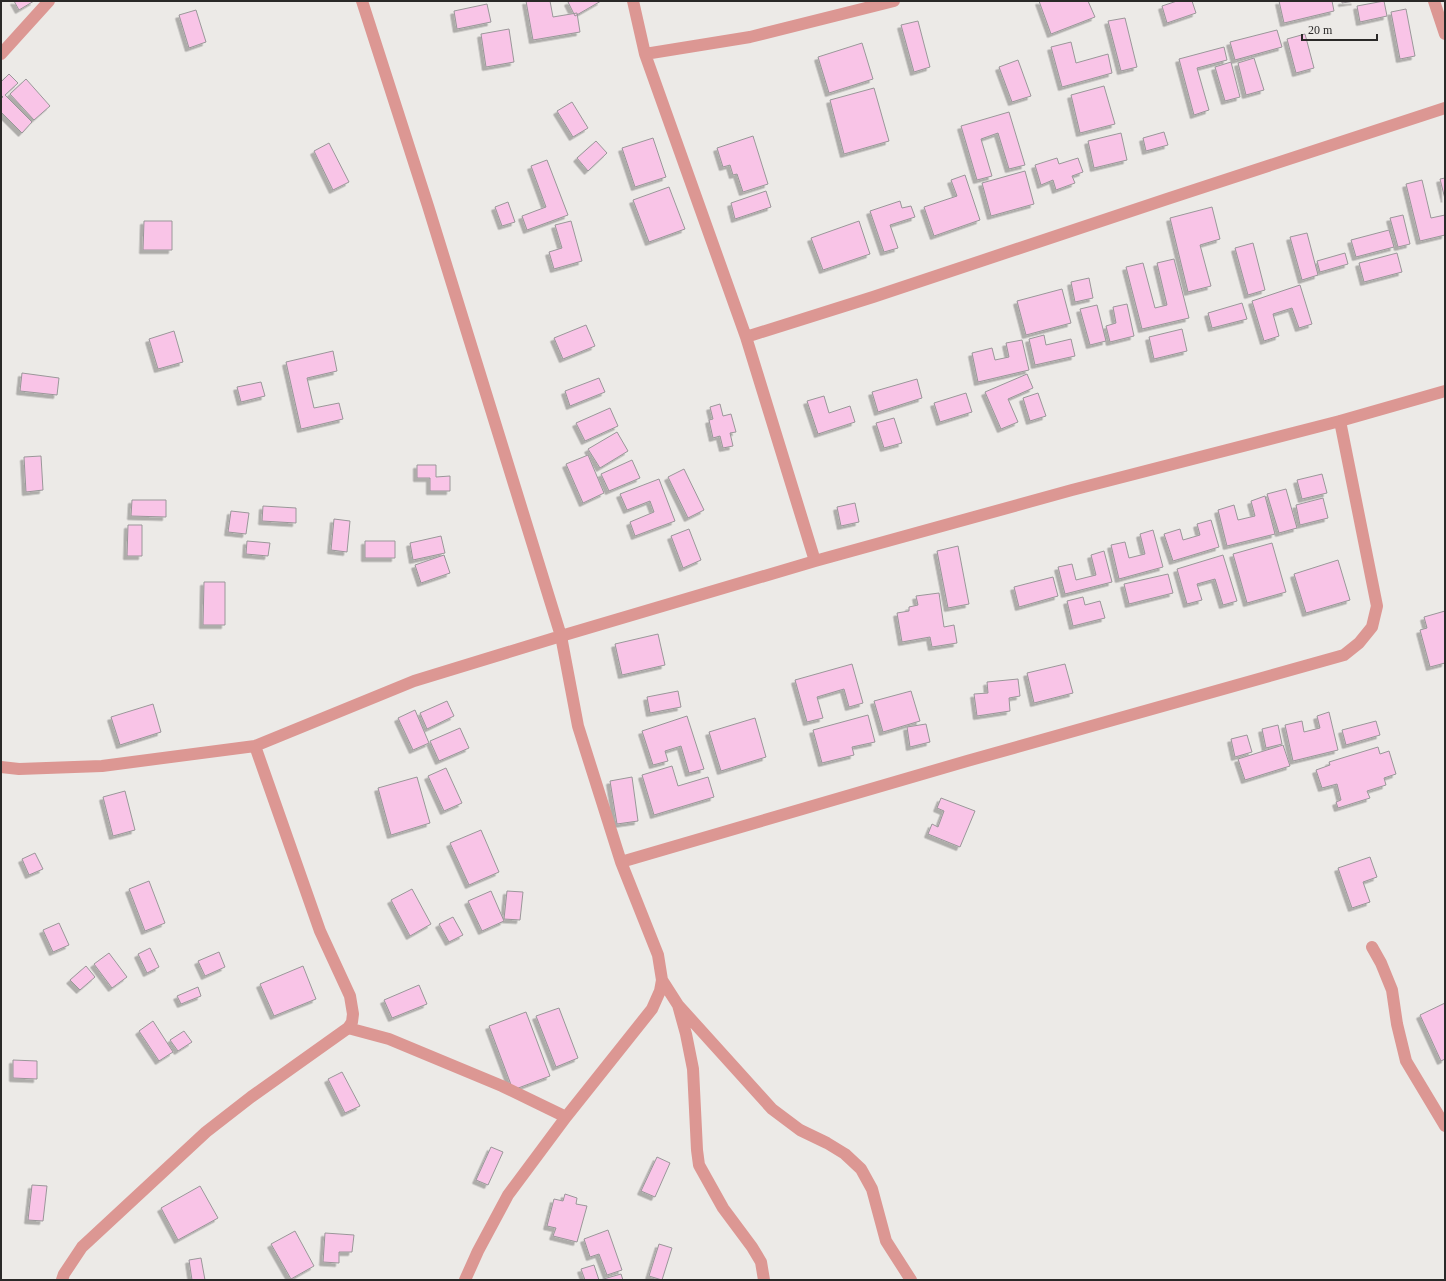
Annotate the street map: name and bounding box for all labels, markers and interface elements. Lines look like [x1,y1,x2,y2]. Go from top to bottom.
scale bar [1302,16,1377,42]
text: 20 m [1308,23,1333,37]

